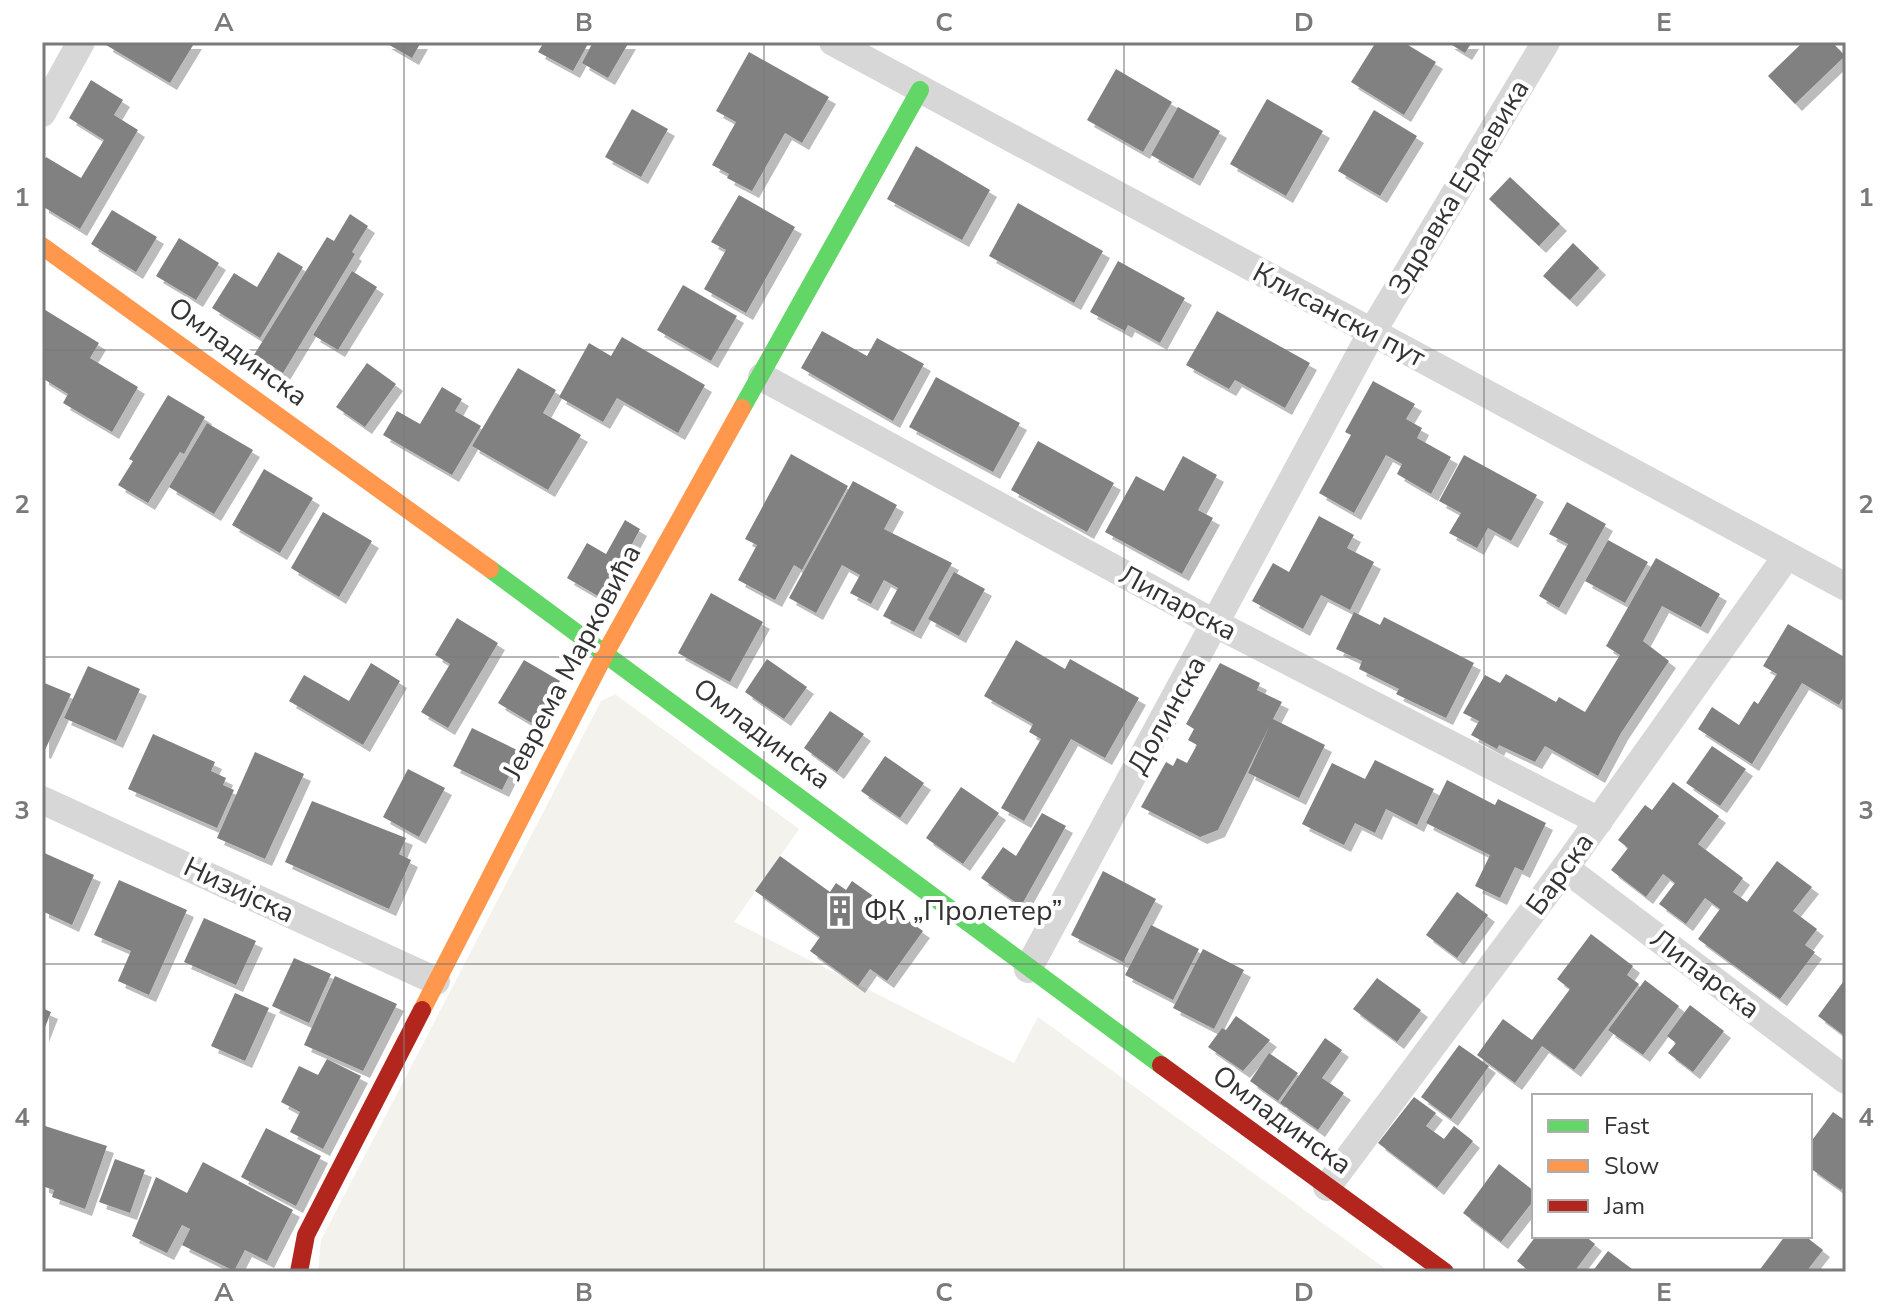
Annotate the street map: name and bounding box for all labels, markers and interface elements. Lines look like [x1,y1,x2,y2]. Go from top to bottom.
text: A [214,5,234,40]
text: B [575,5,593,40]
text: C [935,5,953,40]
text: D [1294,5,1314,40]
text: E [1656,5,1672,40]
street label: Здравка Ердевика [1380,72,1538,302]
text: 1 [14,180,30,215]
text: 1 [1858,180,1874,215]
street label: Клисански пут [1246,254,1432,377]
street label: Омладинска [161,289,315,415]
text: 2 [14,487,30,522]
text: 2 [1858,487,1874,522]
street label: Јеврема Марковића [493,538,650,787]
street label: Липарска [1112,556,1244,650]
street label: Долинска [1119,649,1215,781]
street label: Омладинска [685,670,839,798]
text: 3 [14,793,30,828]
text: 3 [1858,793,1874,828]
street label: Барска [1517,825,1603,923]
street label: Низијска [178,848,300,932]
place label: ФК „Пролетер” [864,892,1063,930]
building icon: ФК „Пролетер” [823,894,857,928]
street label: Липарска [1642,920,1768,1028]
street label: Омладинска [1205,1057,1359,1183]
legend [1532,1094,1812,1238]
text: 4 [14,1100,30,1135]
text: 4 [1858,1100,1874,1135]
text: Fast [1604,1110,1650,1142]
text: Slow [1604,1150,1659,1182]
text: Jam [1603,1190,1645,1222]
text: A [214,1275,234,1310]
text: B [575,1275,593,1310]
text: C [935,1275,953,1310]
text: D [1294,1275,1314,1310]
text: E [1656,1275,1672,1310]

